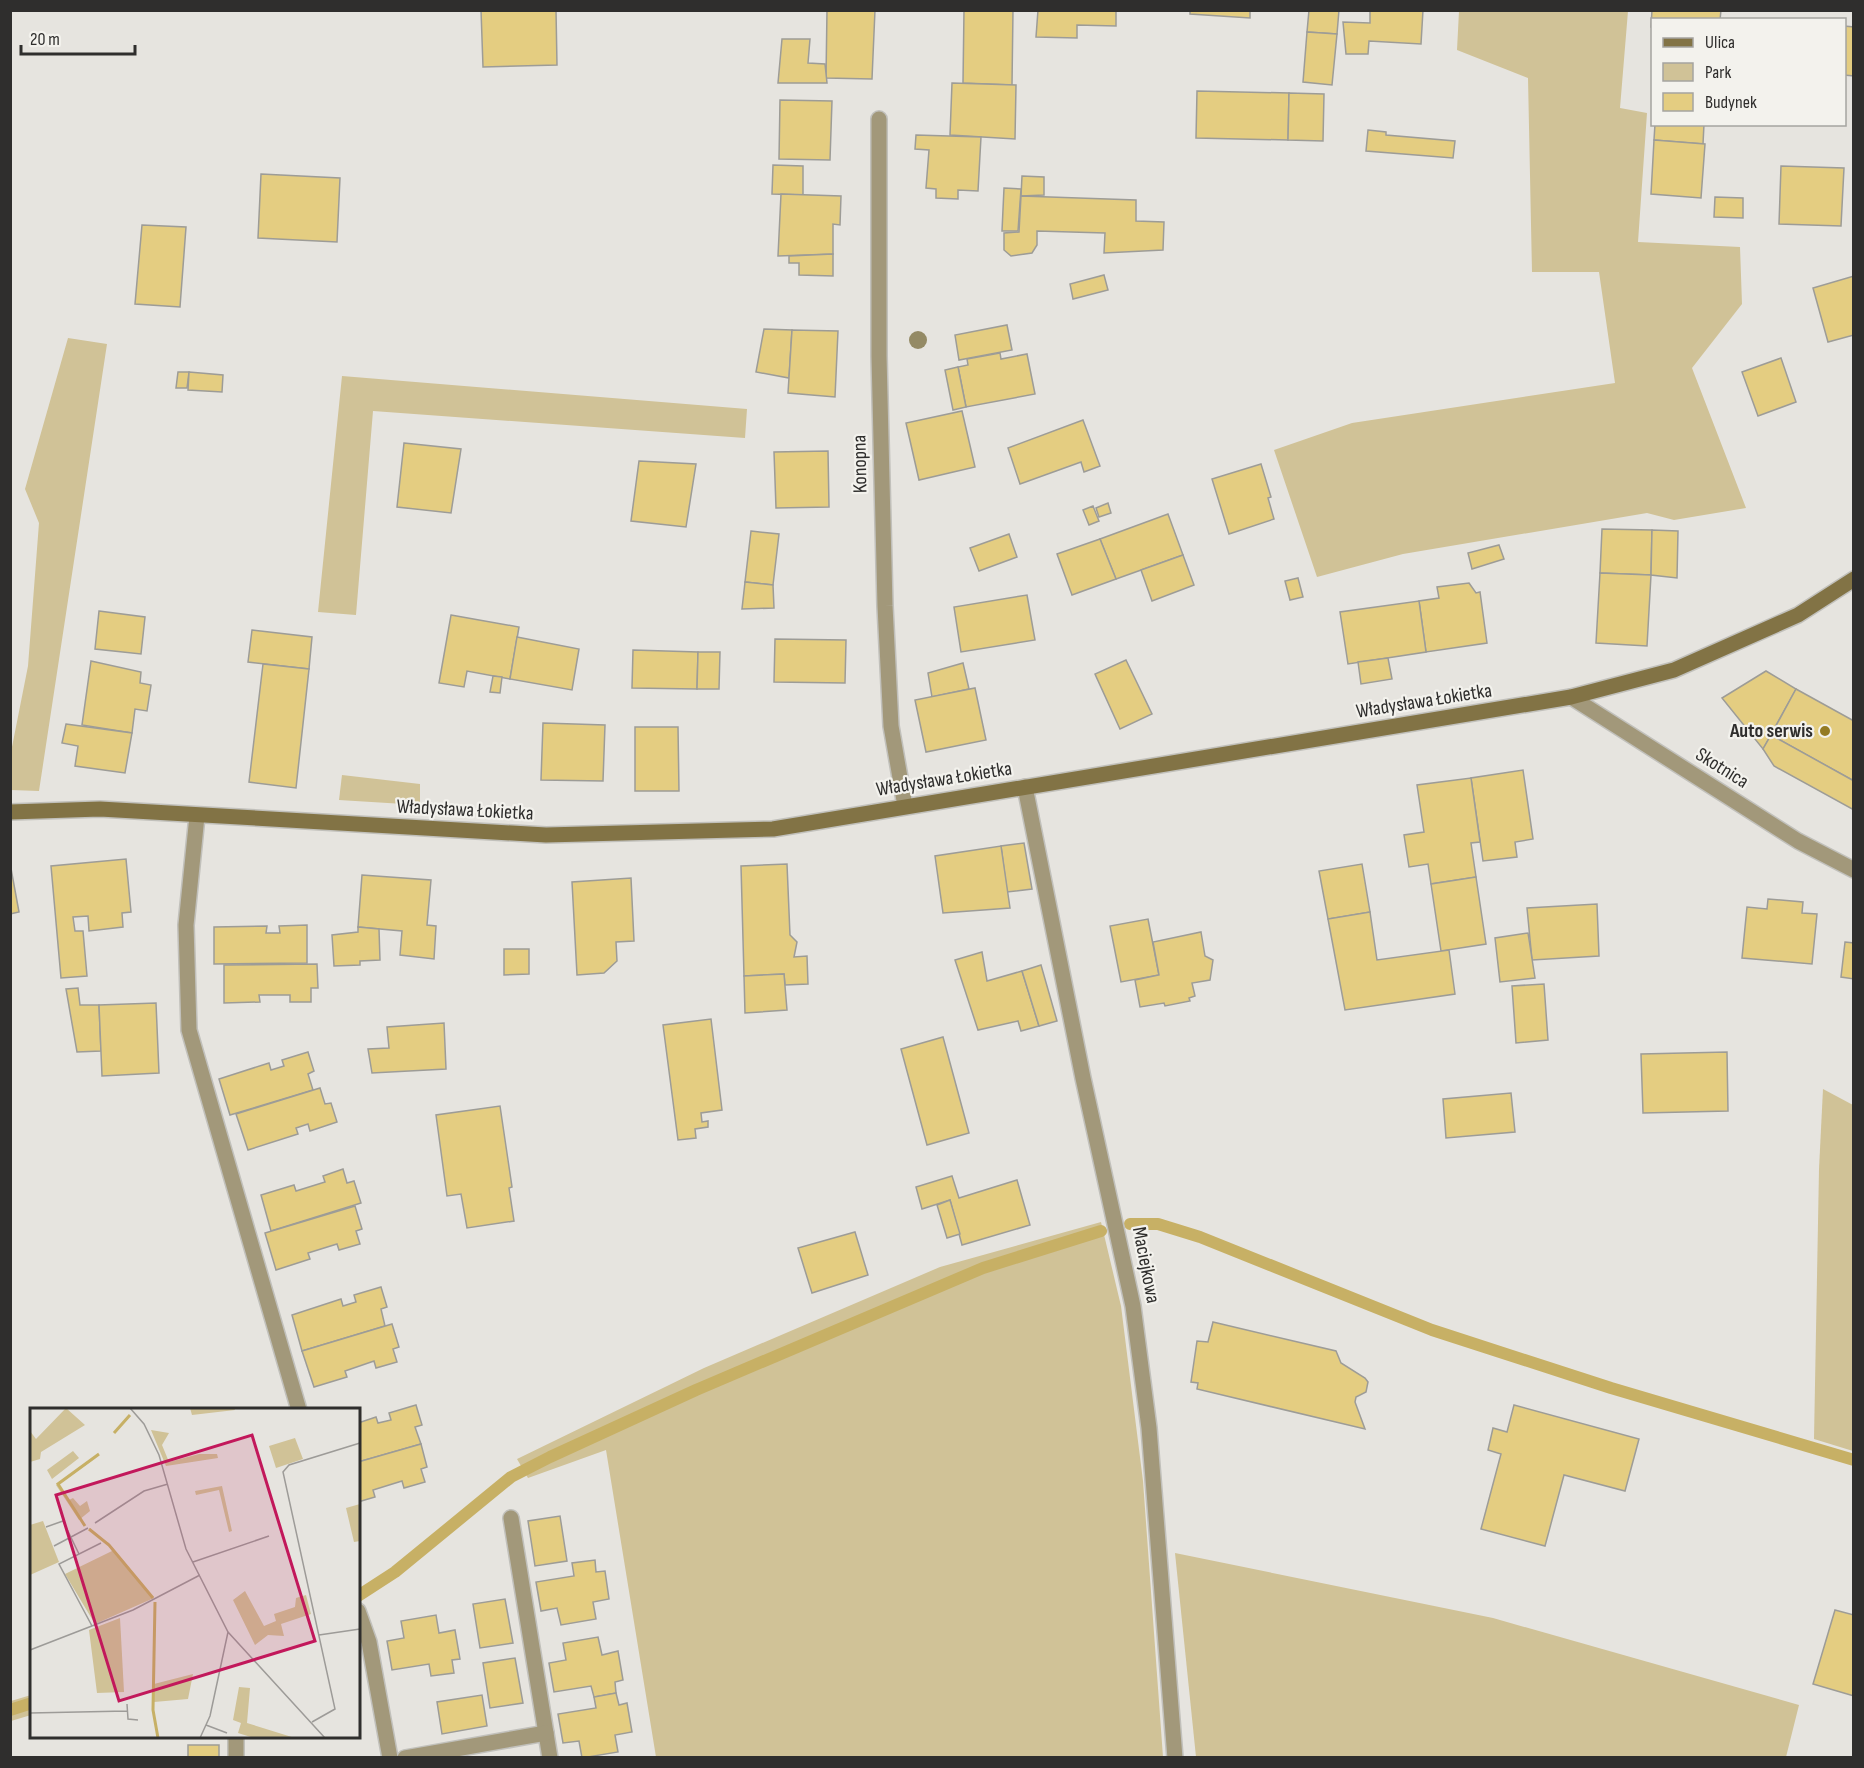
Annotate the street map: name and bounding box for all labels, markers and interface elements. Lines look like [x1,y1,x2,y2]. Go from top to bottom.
scale bar [21,18,135,56]
legend [1651,18,1846,126]
text: 20 m [30,29,60,50]
text: Ulica [1705,32,1735,53]
text: Park [1705,62,1731,83]
text: Budynek [1705,92,1757,113]
street label: Konopna [847,435,873,493]
street label: Władysława Łokietka [1354,678,1494,724]
place label: Auto serwis [1729,719,1813,743]
marker: Auto serwis [1818,724,1832,738]
street label: Skotnica [1691,742,1753,794]
street label: Władysława Łokietka [874,756,1014,802]
street label: Władysława Łokietka [396,794,534,826]
street label: Maciejkowa [1127,1225,1165,1305]
inset map [30,1408,360,1738]

